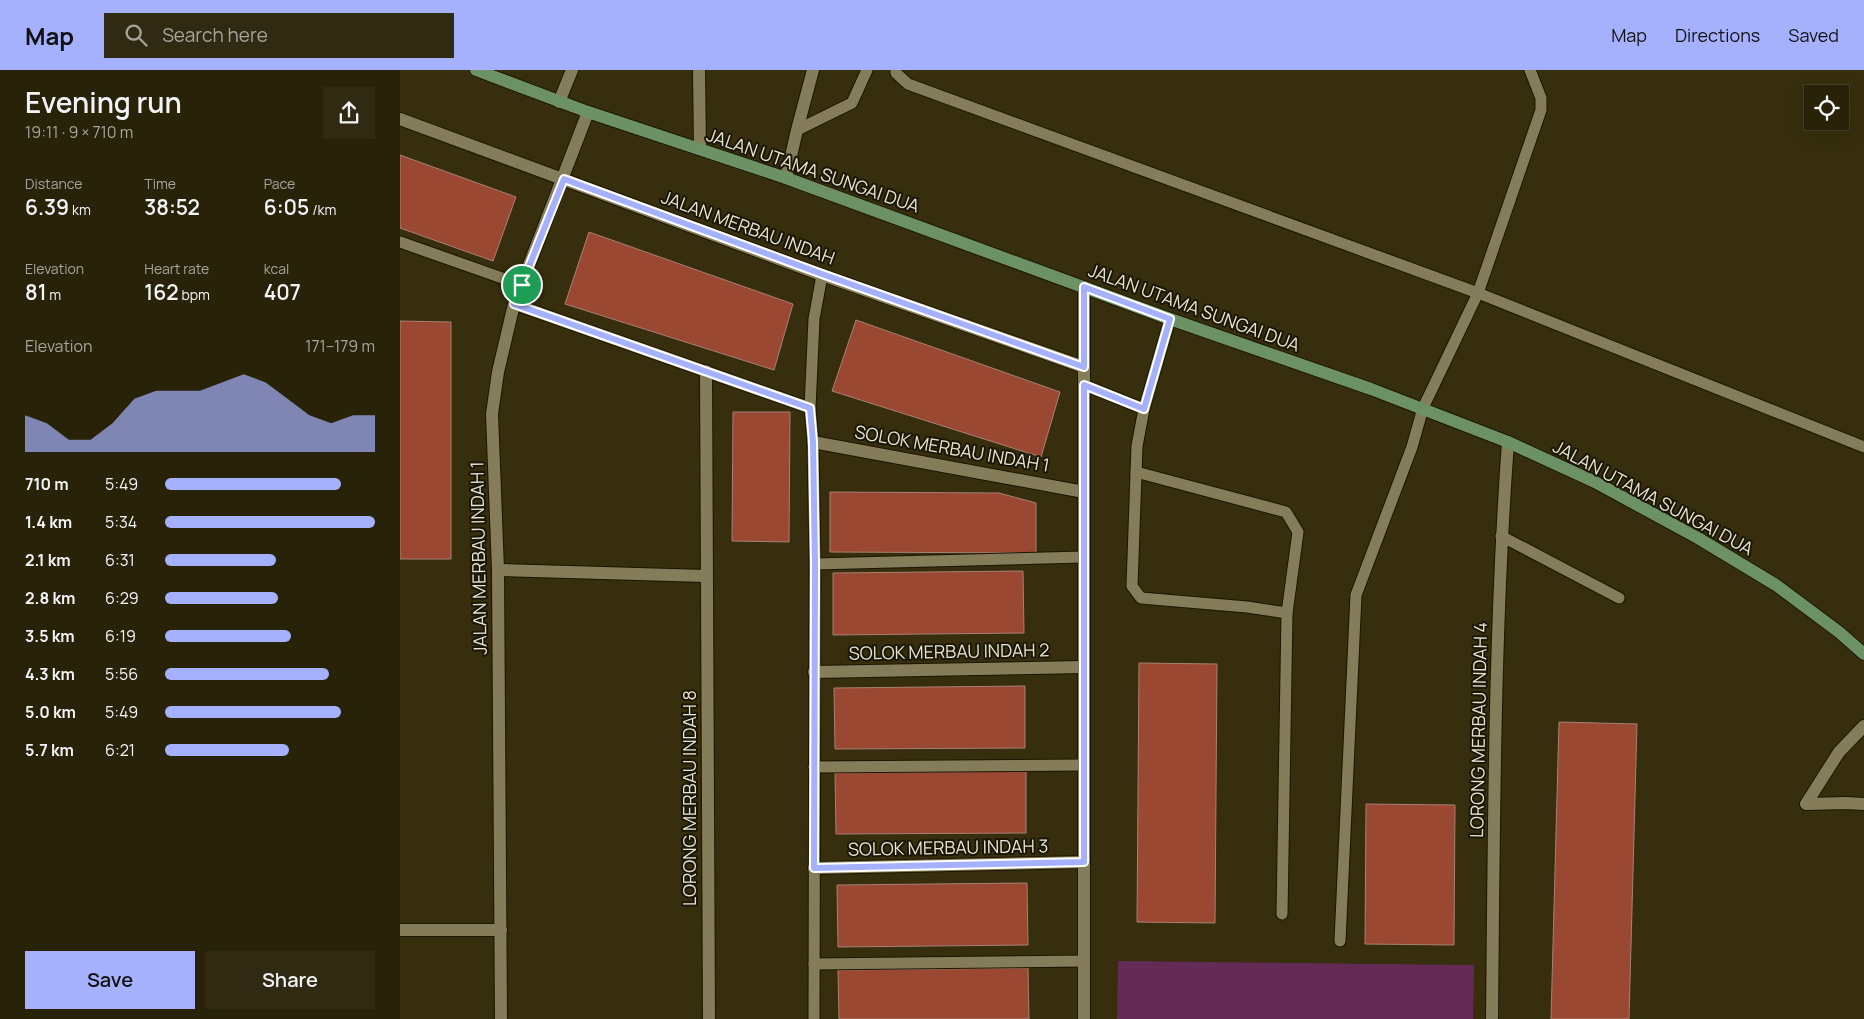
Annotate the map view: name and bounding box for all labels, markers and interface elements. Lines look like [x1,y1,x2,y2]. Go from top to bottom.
search box [104,13,454,58]
text: Map [25,19,74,52]
icon: search [122,21,150,49]
text: Search here [162,22,268,48]
text: Map [1611,23,1647,47]
text: Directions [1675,23,1760,47]
text: Saved [1788,23,1839,47]
text: Evening run [25,83,182,121]
map controls [1804,85,1849,130]
button: locate [1804,85,1849,130]
button: share [323,87,375,139]
text: 19:11 · 9 × 710 m [25,121,133,143]
street label: JALAN UTAMA SUNGAI DUA [704,122,924,218]
text: Distance [25,174,82,193]
text: Time [144,174,176,193]
text: Pace [264,174,295,193]
street label: JALAN MERBAU INDAH [658,184,838,270]
text: 6.39 [25,193,69,221]
text: 38:52 [144,193,200,221]
text: 6:05 [264,193,309,221]
text: km [69,200,91,219]
text: /km [309,200,336,219]
street label: JALAN UTAMA SUNGAI DUA [1085,258,1304,357]
text: Elevation [25,259,84,278]
text: Heart rate [144,259,209,278]
text: kcal [264,259,289,278]
pin [501,264,543,306]
icon: arrive [508,271,536,299]
text: 81 [25,278,47,306]
text: 162 [144,278,179,306]
text: 407 [264,278,301,306]
text: m [47,285,61,304]
text: bpm [179,285,210,304]
text: Elevation [25,335,93,357]
text: 171–179 m [305,335,375,357]
street label: SOLOK MERBAU INDAH 1 [853,419,1052,477]
street label: JALAN UTAMA SUNGAI DUA [1549,434,1758,560]
street label: JALAN MERBAU INDAH 1 [464,461,492,655]
text: 710 m [25,473,69,495]
text: 5:49 [105,473,138,495]
text: 1.4 km [25,511,72,533]
text: 5:34 [105,511,137,533]
text: 2.1 km [25,549,71,571]
text: 6:31 [105,549,135,571]
text: 2.8 km [25,587,75,609]
text: 6:29 [105,587,139,609]
street label: LORONG MERBAU INDAH 4 [1464,622,1492,838]
text: 3.5 km [25,625,75,647]
text: 6:19 [105,625,136,647]
street label: SOLOK MERBAU INDAH 2 [848,637,1050,665]
text: 4.3 km [25,663,75,685]
text: 5:56 [105,663,138,685]
street label: LORONG MERBAU INDAH 8 [677,690,701,906]
text: 5.0 km [25,701,76,723]
text: 5:49 [105,701,138,723]
text: 5.7 km [25,739,74,761]
text: 6:21 [105,739,135,761]
street label: SOLOK MERBAU INDAH 3 [848,833,1048,861]
button: Save [25,951,195,1009]
button: Share [205,951,375,1009]

